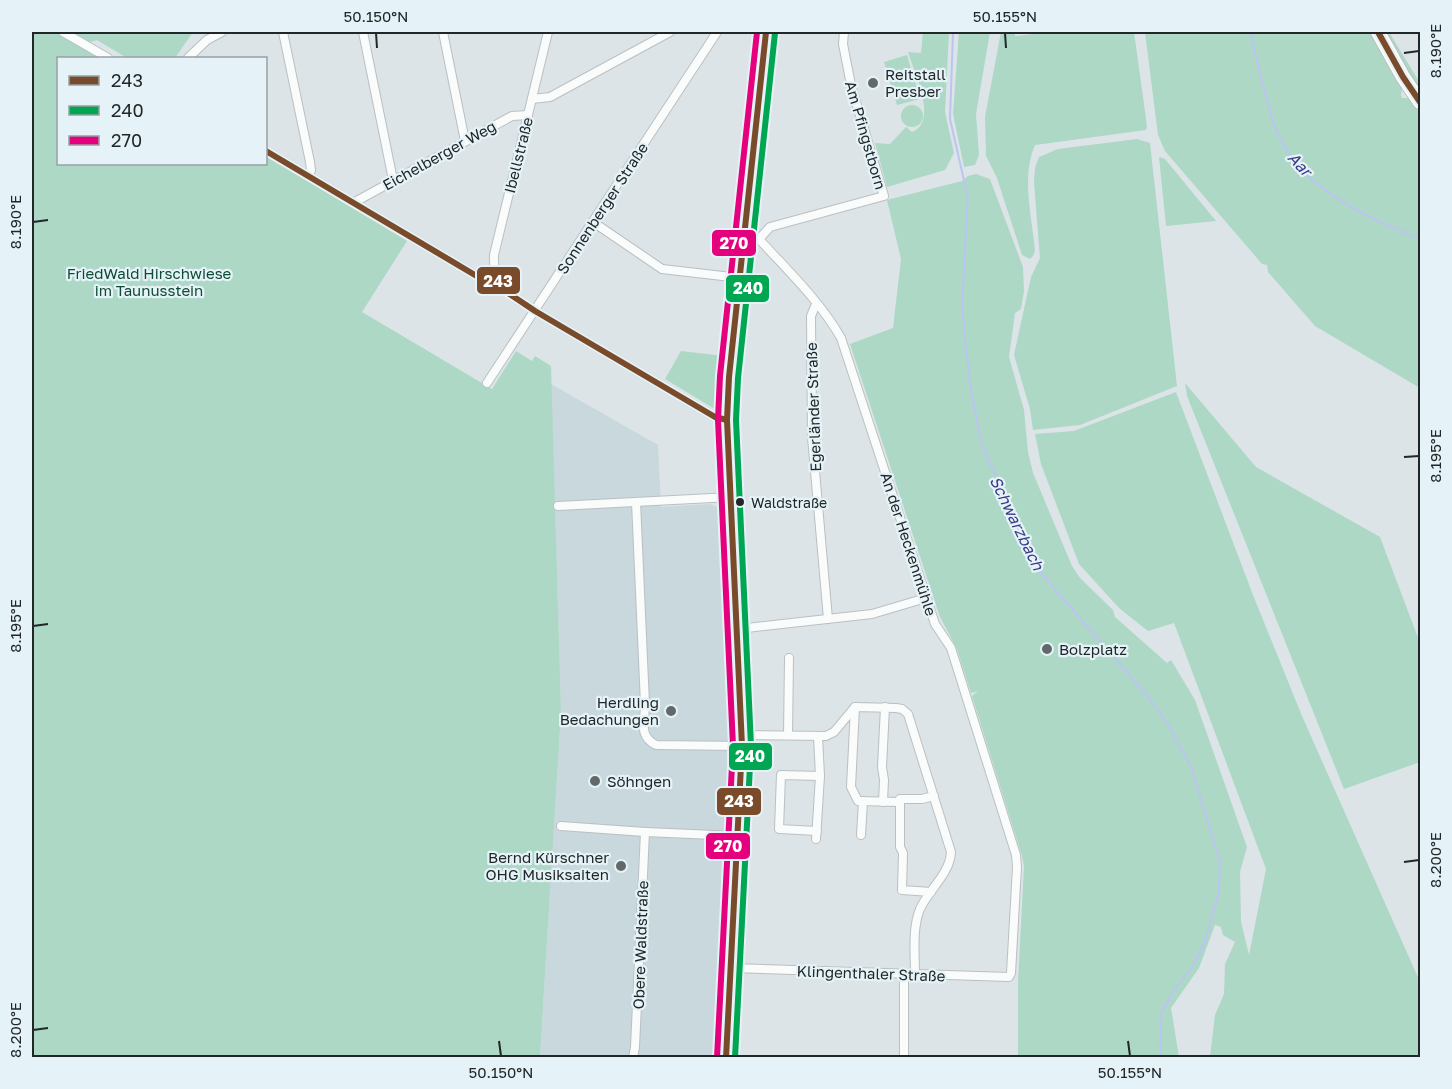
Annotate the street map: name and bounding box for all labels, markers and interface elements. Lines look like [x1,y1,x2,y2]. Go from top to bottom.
text: 50.150°N [343,7,409,25]
text: 50.155°N [973,7,1037,25]
text: 8.190°E [1426,24,1444,78]
legend [57,57,267,165]
place label: Reitstall Presber [885,65,946,100]
text: 243 [111,69,143,91]
marker: Reitstall Presber [866,76,880,90]
street label: Am Pfingstborn [842,79,890,191]
text: 240 [111,99,144,121]
street label: Ibellstraße [500,115,536,195]
street label: Eichelberger Weg [379,116,499,194]
text: 270 [111,129,142,151]
street label: Sonnenberger Straße [553,139,651,277]
water label: Aar [1284,148,1318,182]
text: 8.190°E [6,195,24,249]
line badge: 270 [711,229,757,257]
text: 270 [720,233,748,253]
park label: FriedWald Hirschwiese im Taunusstein [67,264,232,299]
line badge: 243 [476,266,521,295]
text: 243 [483,271,513,291]
line badge: 240 [725,274,770,303]
text: 240 [733,278,763,298]
street label: Egerländer Straße [802,342,824,472]
text: 8.195°E [1426,429,1444,483]
street label: An der Heckenmühle [877,470,941,618]
water label: Schwarzbach [986,473,1049,574]
place label: Waldstraße [751,494,827,511]
marker: Waldstraße [734,496,746,508]
text: 8.195°E [6,599,24,653]
place label: Bolzplatz [1059,640,1127,658]
marker: Bolzplatz [1040,642,1054,656]
place label: Herdling Bedachungen [560,693,659,728]
marker: Herdling Bedachungen [664,704,678,718]
line badge: 240 [728,742,773,771]
text: 240 [735,746,765,766]
place label: Söhngen [607,772,671,790]
marker: Söhngen [588,774,602,788]
line badge: 243 [716,787,762,816]
text: 243 [724,791,754,811]
line badge: 270 [705,832,751,860]
text: 8.200°E [1426,832,1444,888]
text: 270 [714,836,742,856]
place label: Bernd Kürschner OHG Musiksaiten [485,848,609,883]
marker: Bernd Kürschner OHG Musiksaiten [614,859,628,873]
street label: Obere Waldstraße [629,880,651,1010]
street label: Klingenthaler Straße [796,961,946,985]
text: 8.200°E [6,1002,24,1058]
text: 50.150°N [468,1063,534,1081]
text: 50.155°N [1098,1063,1162,1081]

